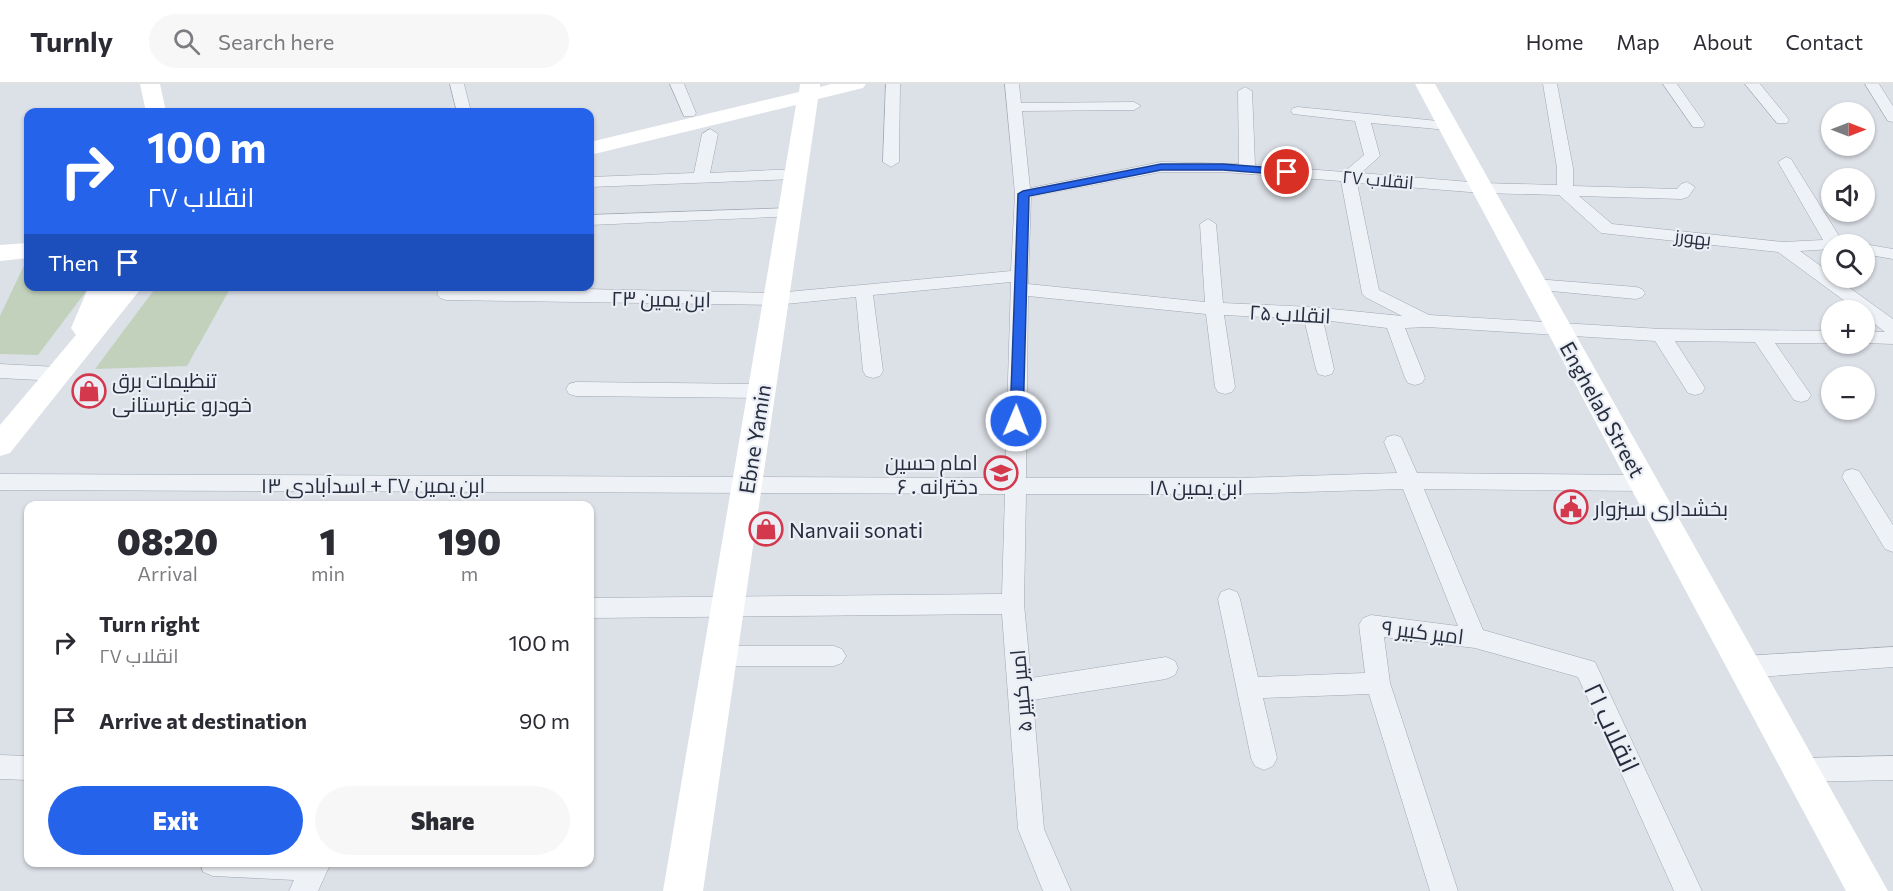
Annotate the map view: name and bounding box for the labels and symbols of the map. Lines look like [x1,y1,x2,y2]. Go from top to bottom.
north arrow [1821,102,1875,156]
pin [1261,146,1312,197]
street label: انقلاب ۲۷ [1341,165,1415,193]
street label: بهورز [1673,224,1712,251]
street label: ابن یمین ۲۳ [611,285,711,313]
street label: انقلاب ۲۵ [1248,298,1332,328]
street label: Enghelab Street [1555,337,1651,481]
place label: تنظیمات برق خودرو عنبرستانی [112,367,252,418]
shop icon: تنظیمات برق خودرو عنبرستانی [71,373,107,409]
street label: Ebne Yamin [733,383,775,495]
position arrow [984,389,1048,453]
place label: امام حسین ۶ . دخترانه [885,449,978,499]
school or university icon: امام حسین ۶ . دخترانه [983,455,1019,491]
street label: ابن یمین ۲۷ + اسدآبادی ۱۳ [261,472,485,499]
street label: ابن یمین ۱۸ [1149,474,1243,501]
public building icon: بخشداری سبزوار [1553,489,1589,525]
place label: بخشداری سبزوار [1593,495,1728,522]
shop icon: Nanvaii sonati [748,511,784,547]
place label: Nanvaii sonati [789,517,923,542]
street label: امیر کبیر ۹ [1380,614,1465,649]
street label: امیر کبیر ۵ [1004,649,1037,733]
street label: انقلاب ۲۱ [1579,677,1647,777]

